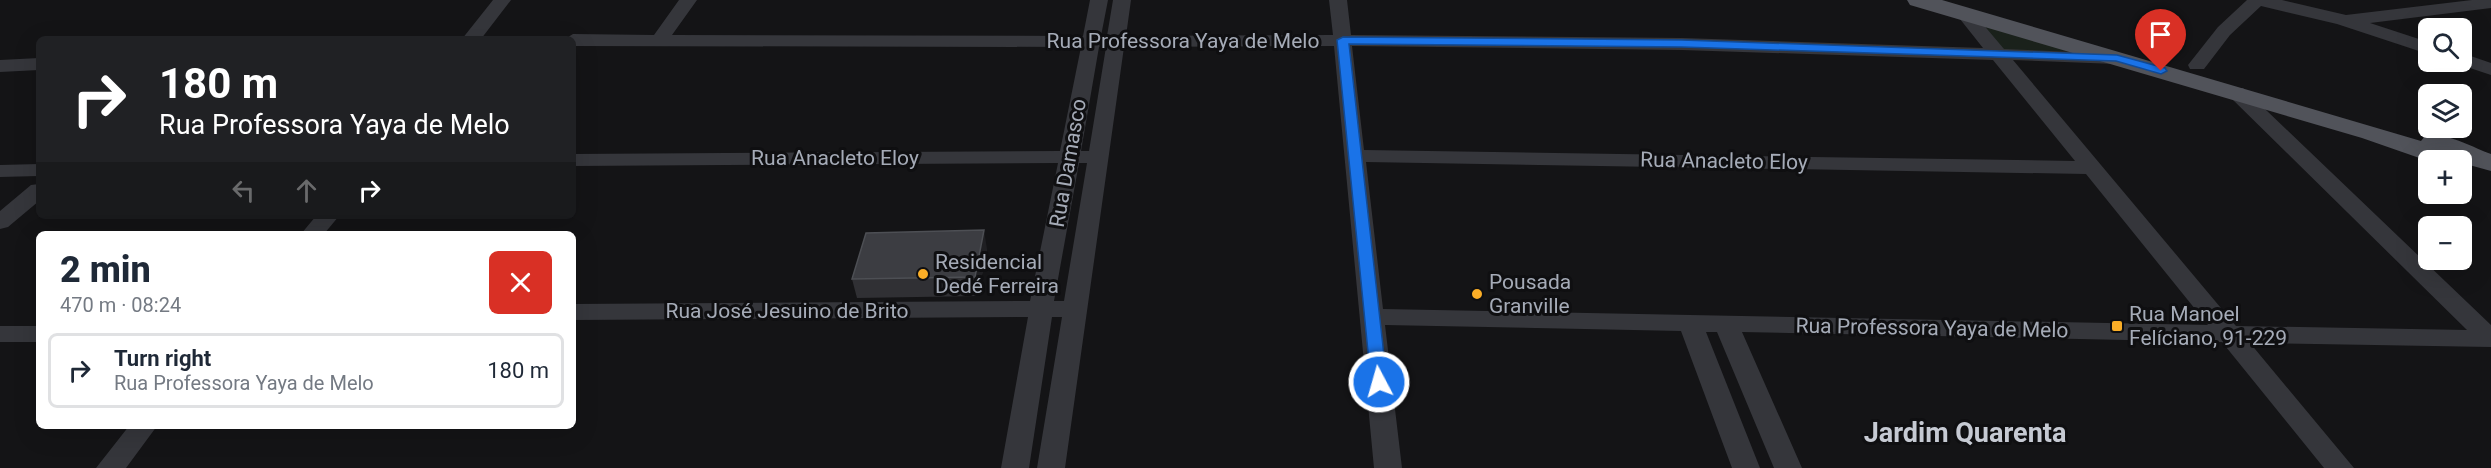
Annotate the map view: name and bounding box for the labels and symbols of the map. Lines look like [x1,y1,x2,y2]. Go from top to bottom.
pin [2135,9,2186,71]
street label: Rua Professora Yaya de Melo [1047,29,1319,53]
street label: Rua Damasco [1045,97,1091,229]
street label: Rua Anacleto Eloy [751,146,919,170]
street label: Rua Anacleto Eloy [1640,148,1808,174]
place label: Residencial Dedé Ferreira [935,250,1059,298]
marker: Residencial Dedé Ferreira [916,267,930,281]
place label: Pousada Granville [1489,270,1571,318]
marker: Pousada Granville [1470,287,1484,301]
street label: Rua José Jesuino de Brito [665,299,909,323]
place label: Rua Manoel Felíciano, 91-229 [2129,302,2287,350]
street label: Rua Professora Yaya de Melo [1795,314,2069,342]
marker: Rua Manoel Felíciano, 91-229 [2110,319,2124,333]
position arrow [1347,350,1411,414]
district label: Jardim Quarenta [1864,417,2066,449]

